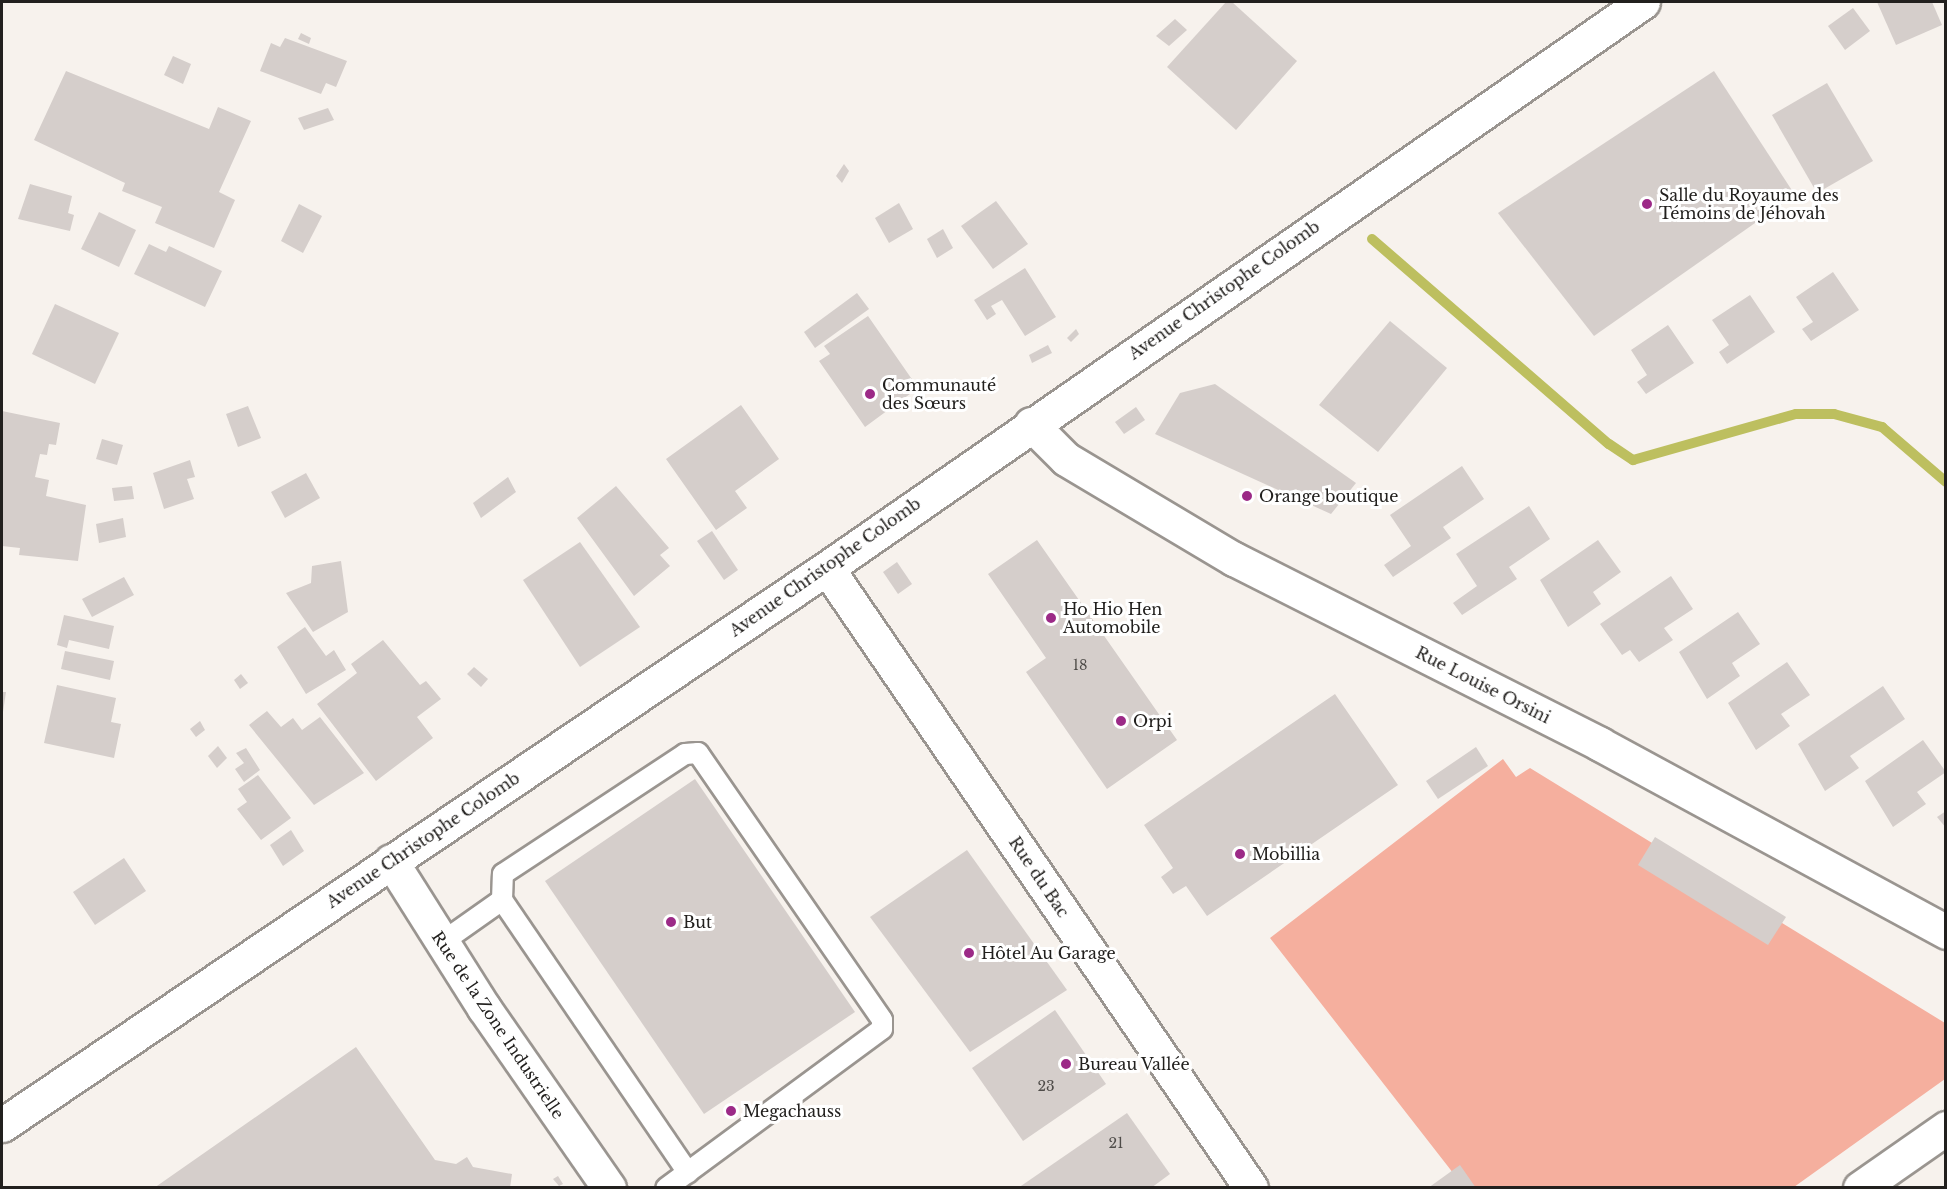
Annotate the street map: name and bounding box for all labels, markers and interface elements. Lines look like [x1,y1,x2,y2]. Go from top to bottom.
place label: Salle du Royaume des Témoins de Jéhovah [1659,185,1839,223]
marker: Salle du Royaume des Témoins de Jéhovah [1640,197,1654,211]
street label: Avenue Christophe Colomb [1125,217,1323,363]
place label: Communauté des Sœurs [882,375,996,413]
marker: Communauté des Sœurs [863,387,877,401]
place label: Orange boutique [1259,486,1398,506]
marker: Orange boutique [1240,489,1254,503]
street label: Avenue Christophe Colomb [726,494,924,640]
place label: Ho Hio Hen Automobile [1063,599,1162,637]
marker: Ho Hio Hen Automobile [1044,611,1058,625]
street label: Rue Louise Orsini [1413,643,1553,727]
house number: 18 [1073,657,1087,673]
place label: Orpi [1133,711,1172,731]
marker: Orpi [1114,714,1128,728]
street label: Avenue Christophe Colomb [323,768,523,912]
street label: Rue du Bac [1005,833,1073,921]
place label: Mobillia [1252,844,1320,864]
marker: Mobillia [1233,847,1247,861]
place label: But [683,912,712,932]
marker: But [664,915,678,929]
street label: Rue de la Zone Industrielle [428,928,568,1122]
place label: Hôtel Au Garage [981,943,1116,963]
marker: Hôtel Au Garage [962,946,976,960]
place label: Bureau Vallée [1078,1054,1190,1074]
marker: Bureau Vallée [1059,1057,1073,1071]
house number: 23 [1037,1078,1055,1094]
place label: Megachauss [743,1101,841,1121]
marker: Megachauss [724,1104,738,1118]
house number: 21 [1109,1135,1123,1151]

